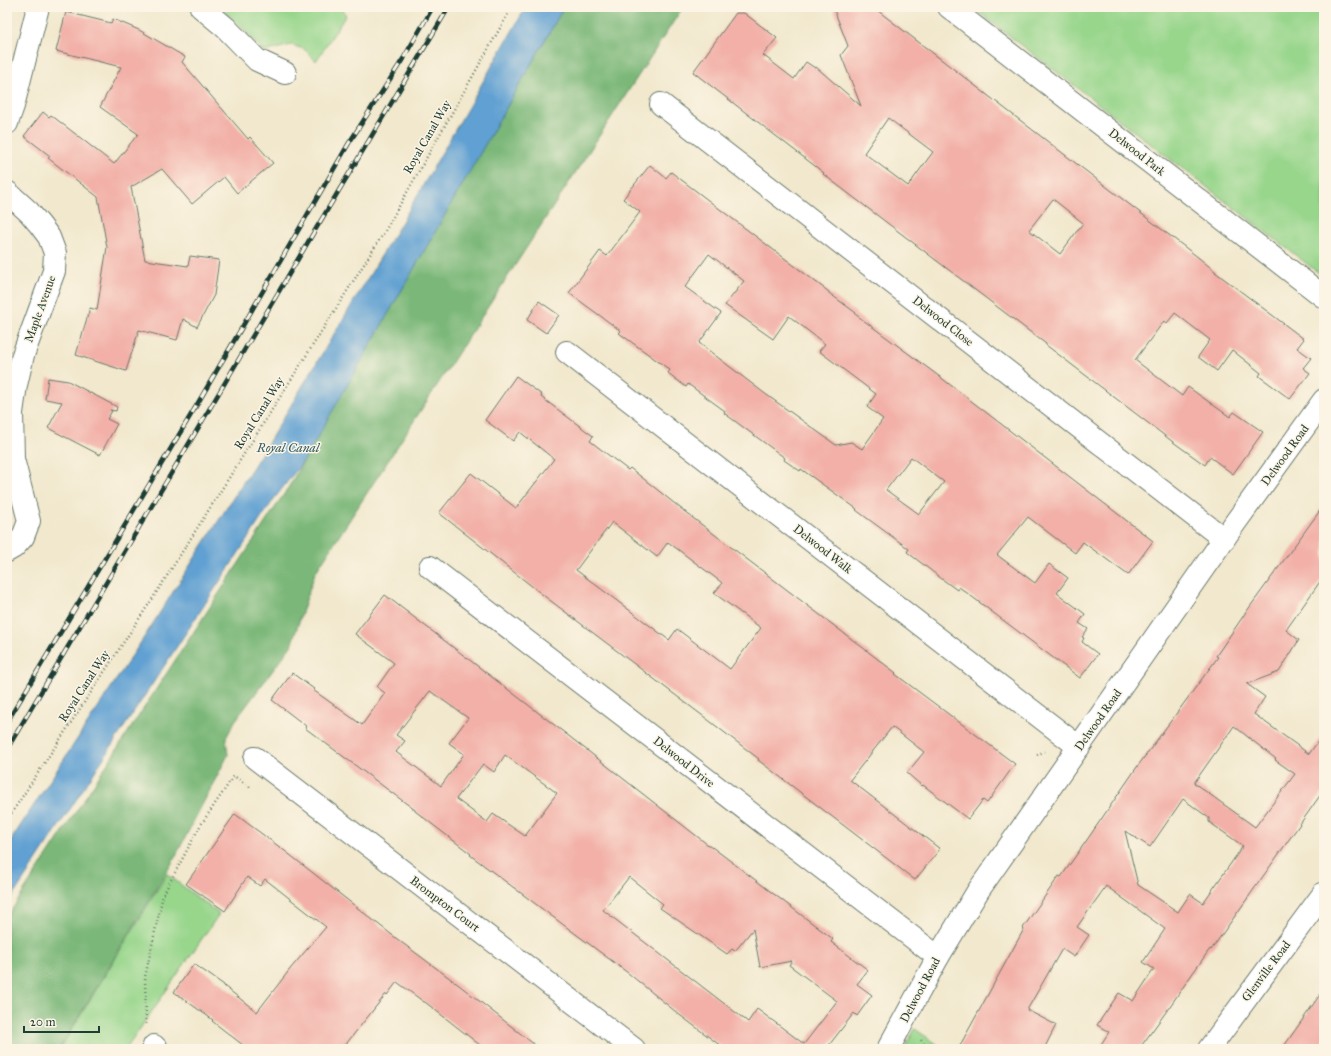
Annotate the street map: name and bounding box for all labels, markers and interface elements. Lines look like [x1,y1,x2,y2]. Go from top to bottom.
street label: Royal Canal Way [400,97,454,176]
street label: Delwood Park [1106,126,1168,179]
street label: Maple Avenue [21,274,59,344]
street label: Delwood Close [910,293,976,349]
street label: Royal Canal Way [231,374,287,452]
street label: Delwood Road [1258,422,1312,488]
water label: Royal Canal [257,440,319,456]
street label: Delwood Walk [791,522,856,577]
street label: Royal Canal Way [56,647,113,725]
street label: Delwood Road [1072,687,1124,753]
street label: Delwood Drive [651,734,717,790]
street label: Brompton Court [407,873,483,935]
street label: Glenville Road [1239,938,1293,1004]
street label: Delwood Road [897,955,943,1025]
scale bar [24,1008,99,1034]
text: 20 m [30,1015,56,1029]

